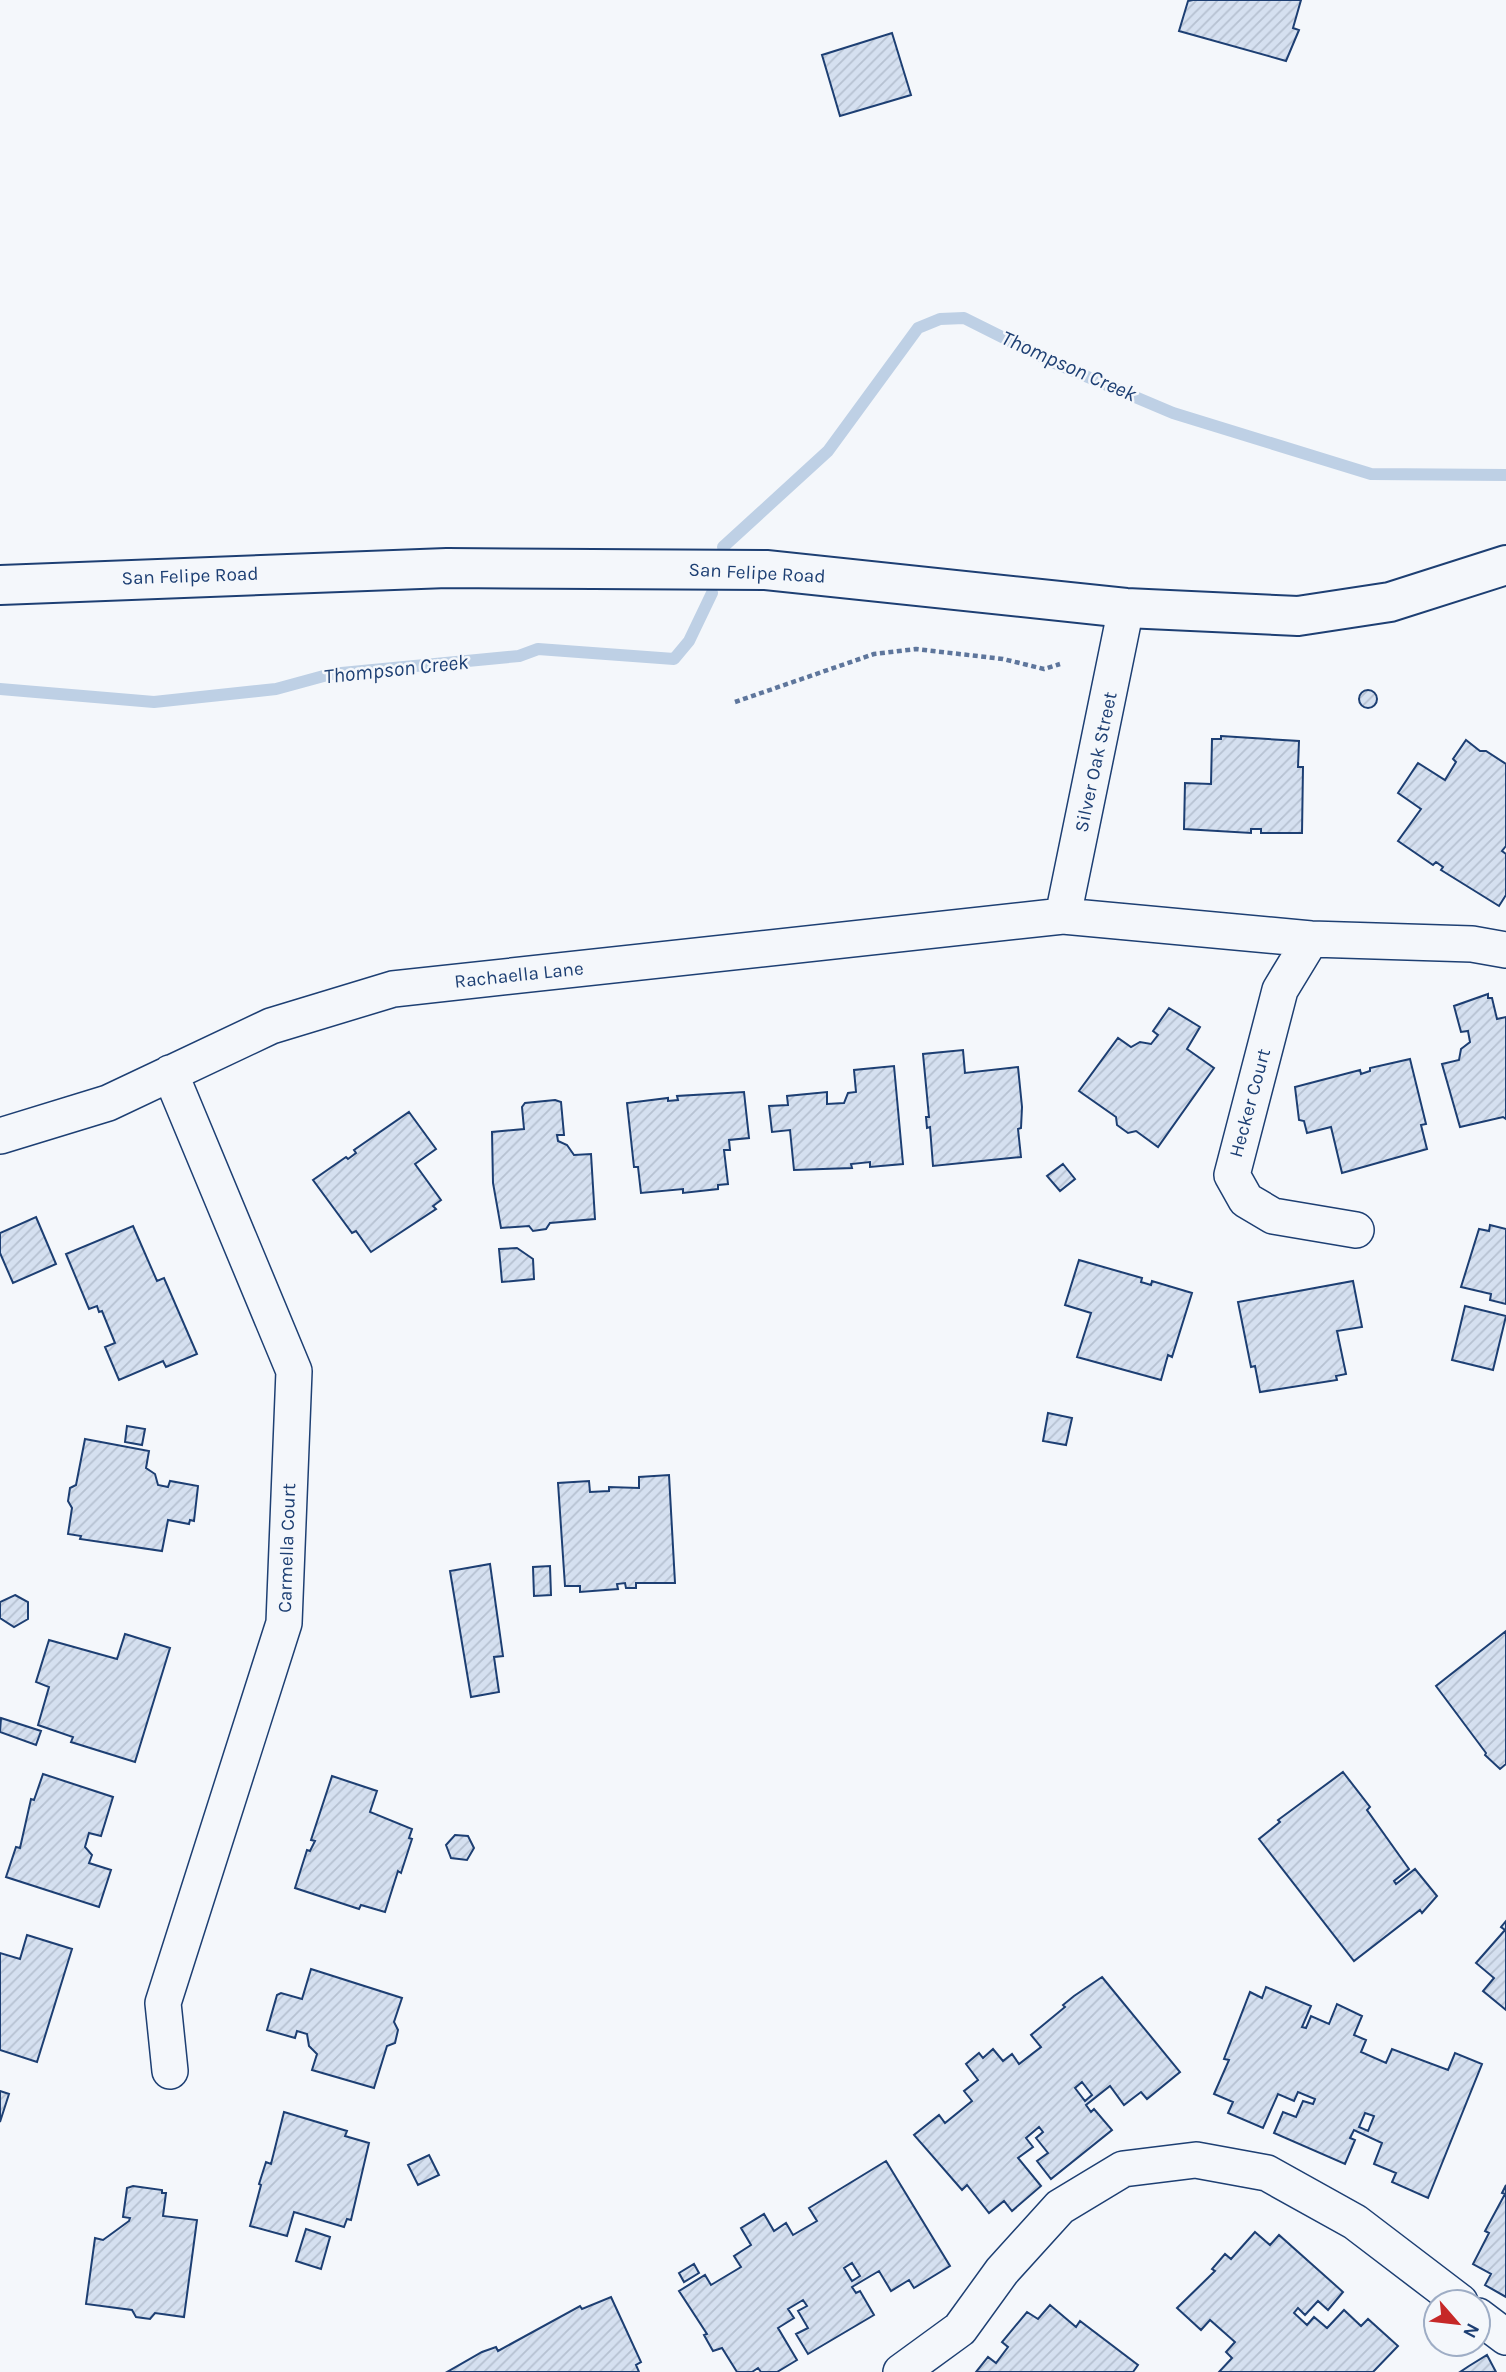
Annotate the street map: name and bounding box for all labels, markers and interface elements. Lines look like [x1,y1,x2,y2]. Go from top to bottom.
water label: Thompson Creek [998,326,1140,407]
street label: San Felipe Road [688,558,826,588]
street label: San Felipe Road [121,563,259,589]
water label: Thompson Creek [323,649,470,689]
street label: Silver Oak Street [1070,690,1122,834]
street label: Rachaella Lane [453,957,585,993]
street label: Hecker Court [1225,1046,1275,1160]
street label: Carmella Court [274,1483,300,1613]
north arrow [1422,2288,1492,2358]
text: N [1458,2319,1484,2342]

